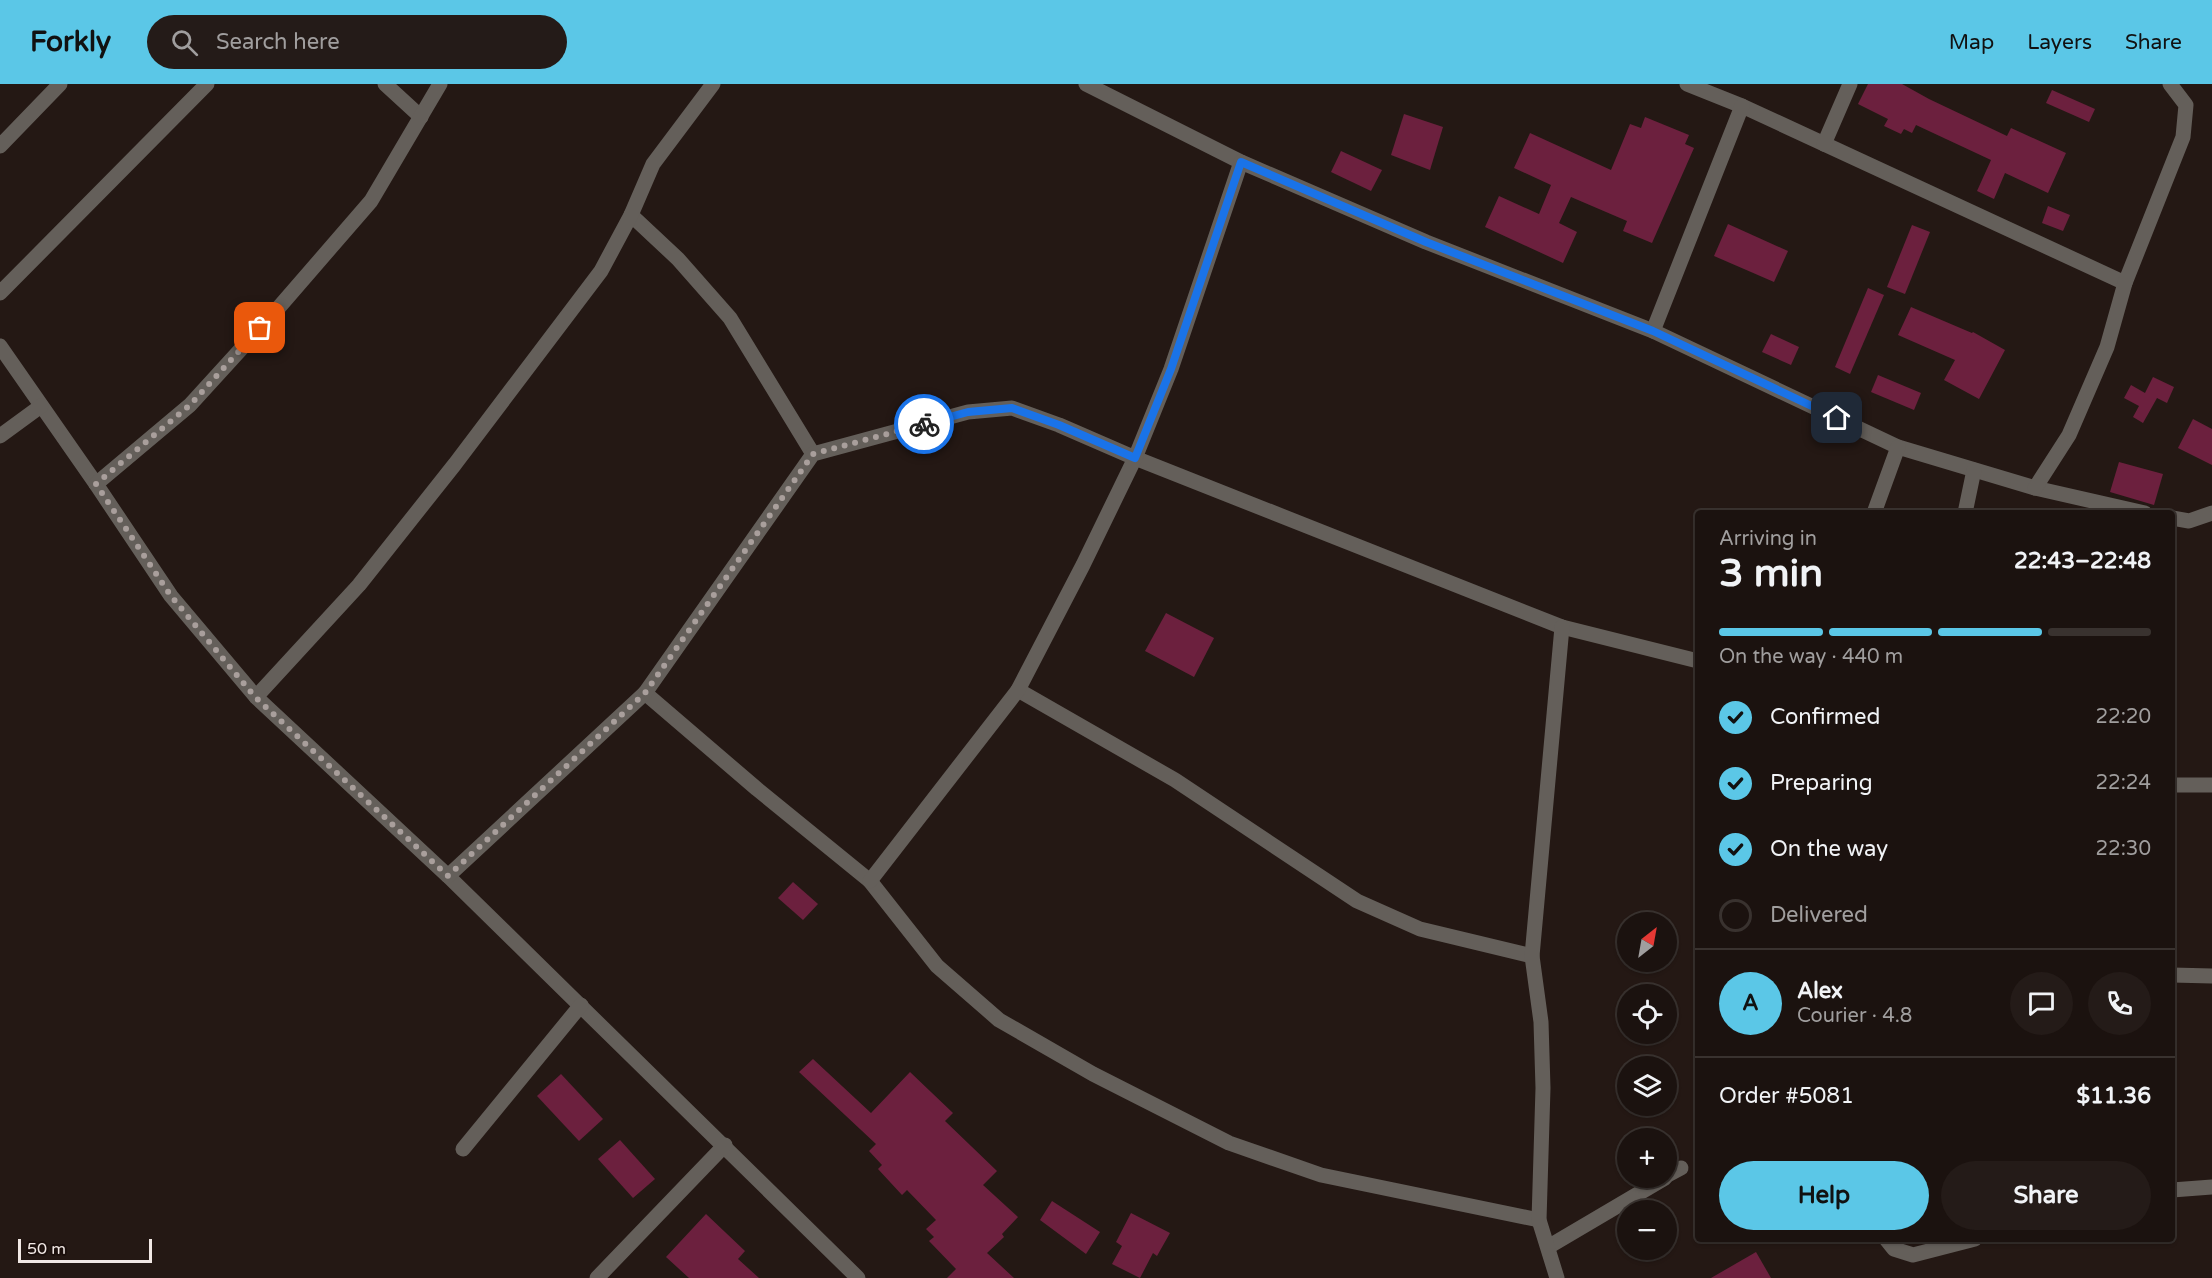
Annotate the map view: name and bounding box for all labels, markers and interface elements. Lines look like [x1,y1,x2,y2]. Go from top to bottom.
search box [147,15,567,69]
text: Forkly [30,25,111,59]
icon: search [168,26,201,59]
text: Search here [216,29,340,55]
text: Map [1949,30,1994,55]
text: Layers [2027,30,2092,55]
text: Share [2125,30,2182,55]
pin [234,302,285,353]
icon: bag [243,311,276,344]
pin [1811,392,1862,443]
courier [894,394,954,454]
icon: home [1820,401,1853,434]
icon: bike [908,408,941,441]
text: Arriving in [1719,527,1817,551]
text: 22:43–22:48 [2014,548,2151,574]
text: 3 min [1719,550,1823,597]
text: On the way · 440 m [1719,645,1903,669]
icon: check [1719,701,1752,734]
text: Confirmed [1770,704,1880,730]
text: 22:20 [2096,705,2151,729]
icon: check [1719,767,1752,800]
text: Preparing [1770,770,1873,796]
text: 22:24 [2096,771,2151,795]
icon: check [1719,833,1752,866]
text: On the way [1770,836,1888,862]
text: 22:30 [2096,837,2151,861]
text: Delivered [1770,902,1868,928]
north arrow [1617,912,1677,972]
map controls [1617,912,1677,1260]
button: chat [2010,972,2073,1035]
button: phone [2088,972,2151,1035]
text: Alex [1797,978,1843,1004]
button: locate [1617,984,1677,1044]
text: A [1742,990,1759,1016]
text: Courier · 4.8 [1797,1004,1912,1028]
button: layers [1617,1056,1677,1116]
text: Order #5081 [1719,1083,1854,1109]
text: $11.36 [2076,1083,2151,1109]
button: + [1617,1128,1677,1188]
button: Help [1719,1161,1929,1230]
button: Share [1941,1161,2151,1230]
button: − [1617,1200,1677,1260]
scale bar [18,1236,152,1264]
text: 50 m [27,1239,66,1259]

